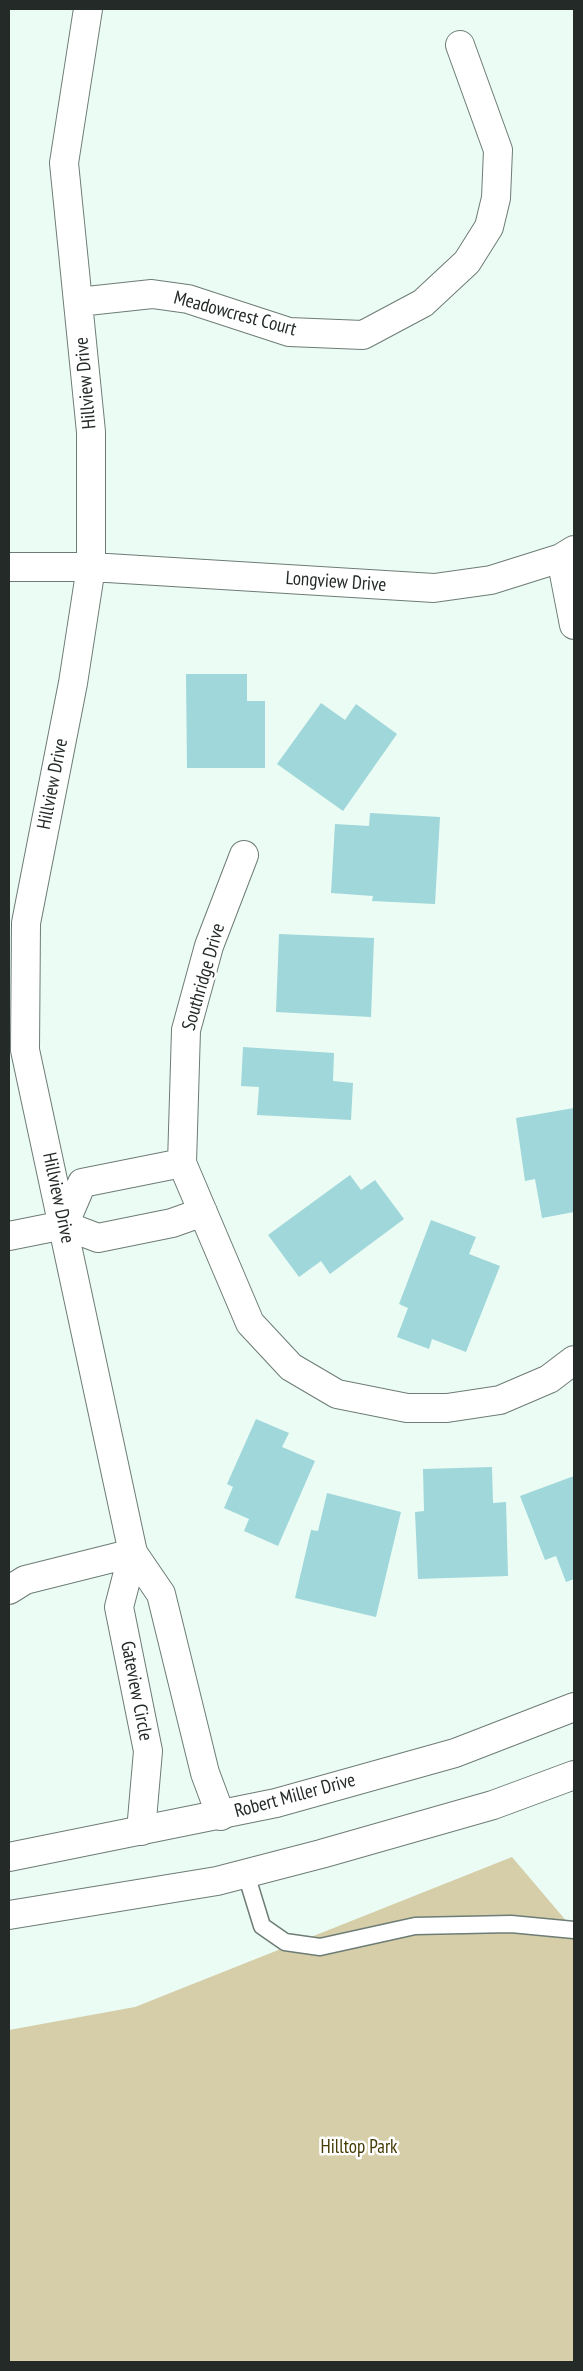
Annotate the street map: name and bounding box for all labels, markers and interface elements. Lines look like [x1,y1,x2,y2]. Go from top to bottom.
street label: Meadowcrest Court [171,287,299,341]
street label: Hillview Drive [71,336,101,430]
street label: Longview Drive [285,567,387,597]
street label: Hillview Drive [33,737,73,831]
street label: Southridge Drive [178,921,230,1033]
street label: Hillview Drive [37,1151,79,1245]
street label: Gateview Circle [115,1639,157,1743]
street label: Robert Miller Drive [232,1769,358,1823]
park label: Hilltop Park [321,2137,397,2159]

